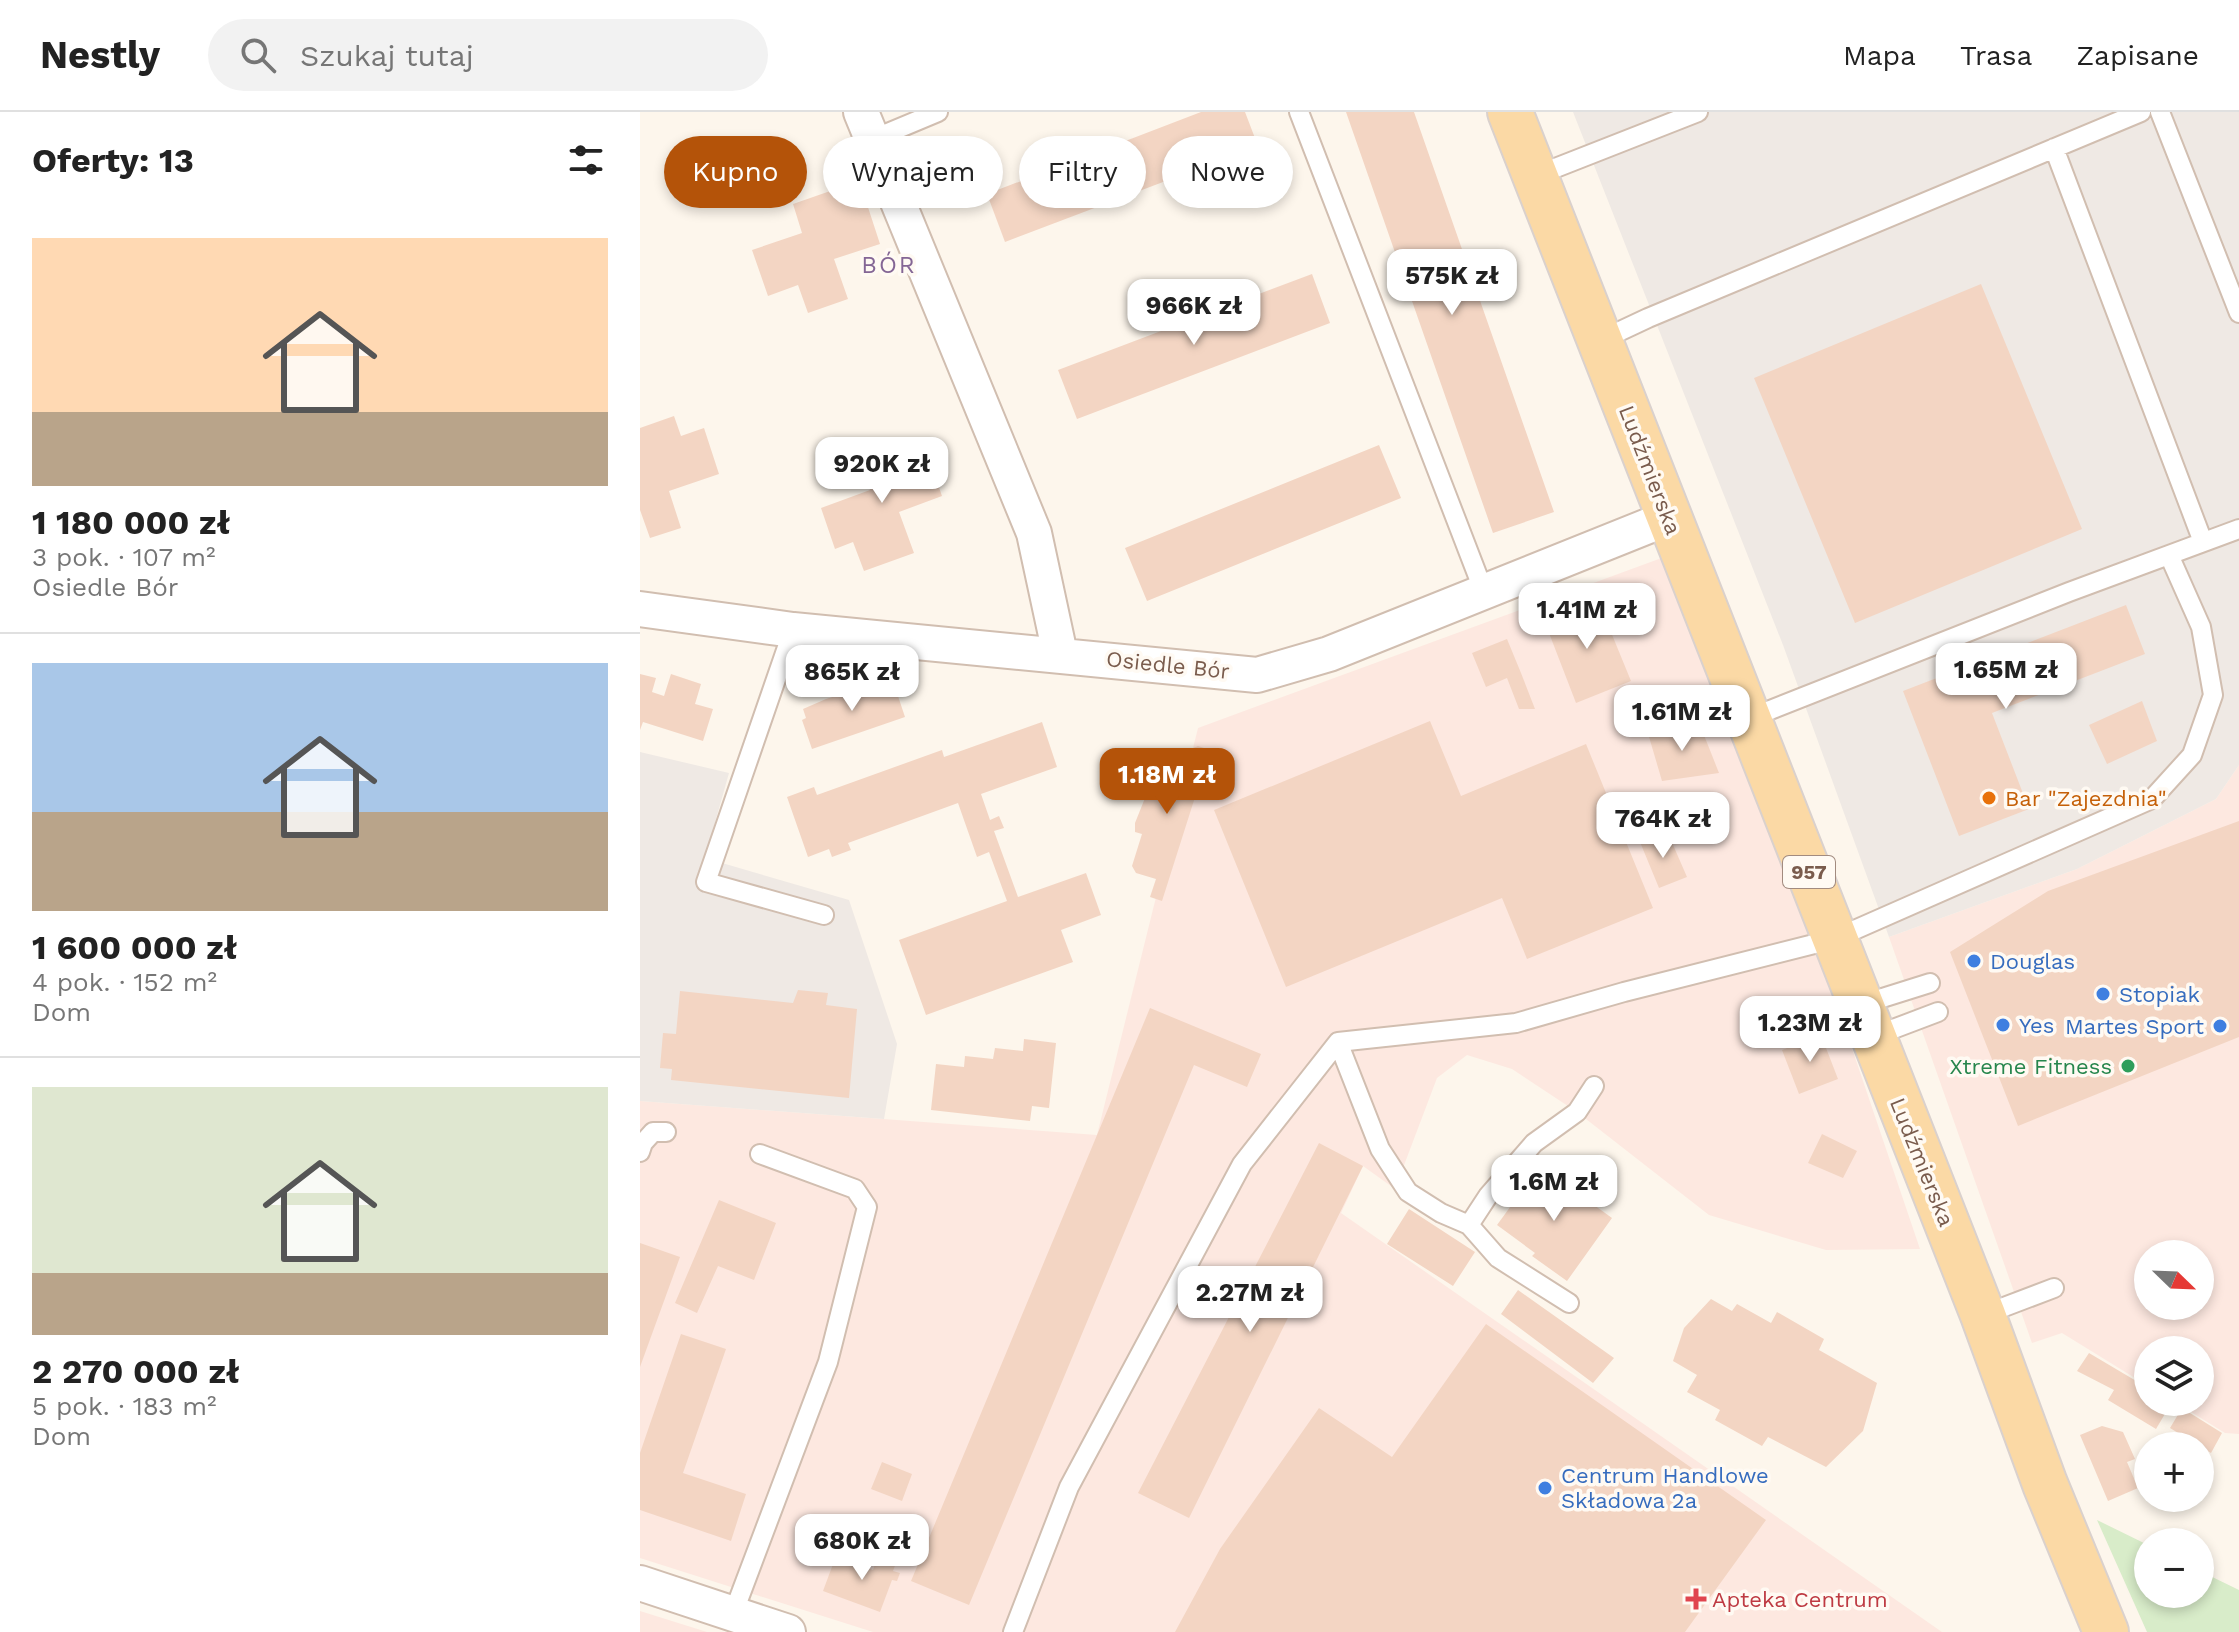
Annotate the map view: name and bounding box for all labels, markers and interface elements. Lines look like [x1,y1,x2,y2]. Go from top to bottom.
search box [208,19,768,91]
text: Nestly [40,33,160,77]
icon: search [236,33,280,77]
text: Szukaj tutaj [300,38,474,73]
text: Mapa [1843,39,1916,72]
text: Trasa [1960,39,2032,72]
text: Zapisane [2076,39,2199,72]
chip: Kupno [664,136,807,208]
chip: Wynajem [823,136,1003,208]
chip: Filtry [1019,136,1146,208]
chip: Nowe [1162,136,1293,208]
icon: filters [564,138,608,182]
text: Oferty: 13 [32,140,194,180]
pin: 575K zł [1378,249,1526,317]
district label: BÓR [861,251,917,279]
text: 575K zł [1405,260,1499,290]
pin: 966K zł [1120,279,1268,347]
icon: home [248,290,392,434]
text: 966K zł [1145,290,1243,320]
street label: Ludźmierska [1614,402,1686,538]
pin: 920K zł [808,437,956,505]
text: 920K zł [833,448,931,478]
text: 1 180 000 zł [32,502,230,542]
text: 3 pok. · 107 m² [32,542,215,572]
text: Osiedle Bór [32,572,178,602]
pin: 1.41M zł [1504,583,1670,651]
text: 1.41M zł [1537,594,1637,624]
pin: 1.65M zł [1923,643,2089,711]
pin: 865K zł [778,645,926,713]
street label: Osiedle Bór [1105,646,1231,684]
text: 1.65M zł [1954,654,2058,684]
text: 865K zł [804,656,900,686]
pin: 1.61M zł [1599,685,1765,753]
text: 1.61M zł [1632,696,1732,726]
icon: home [248,715,392,859]
pin: 1.18M zł [1084,748,1250,816]
text: 1.18M zł [1118,759,1216,789]
place label: Bar "Zajezdnia" [2005,786,2167,811]
marker: Bar "Zajezdnia" [1980,789,1998,807]
pin: 764K zł [1589,792,1737,860]
text: 764K zł [1614,803,1712,833]
road number: 957 [1783,856,1835,888]
text: 1 600 000 zł [32,927,237,967]
place label: Douglas [1990,949,2075,974]
marker: Douglas [1965,952,1983,970]
text: 4 pok. · 152 m² [32,967,217,997]
place label: Stopiak [2119,982,2200,1007]
marker: Stopiak [2094,985,2112,1003]
pin: 1.23M zł [1727,996,1893,1064]
text: Dom [32,997,91,1027]
text: 1.23M zł [1758,1007,1862,1037]
place label: Yes [2019,1013,2054,1038]
place label: Martes Sport [2065,1014,2204,1039]
marker: Yes [1994,1016,2012,1034]
marker: Martes Sport [2211,1017,2229,1035]
place label: Xtreme Fitness [1950,1054,2112,1079]
marker: Xtreme Fitness [2119,1057,2137,1075]
street label: Ludźmierska [1885,1094,1959,1230]
icon: home [248,1139,392,1283]
pin: 1.6M zł [1480,1155,1628,1223]
text: 1.6M zł [1509,1166,1599,1196]
north arrow [2134,1240,2214,1320]
map controls [2134,1240,2214,1608]
pin: 2.27M zł [1167,1266,1333,1334]
text: 2.27M zł [1196,1277,1304,1307]
button: layers [2134,1336,2214,1416]
text: 2 270 000 zł [32,1351,240,1391]
text: 5 pok. · 183 m² [32,1391,217,1421]
text: Dom [32,1421,91,1451]
button: + [2134,1432,2214,1512]
place label: Centrum Handlowe Składowa 2a [1561,1463,1769,1513]
marker: Centrum Handlowe Składowa 2a [1536,1479,1554,1497]
pin: 680K zł [788,1514,936,1582]
text: 680K zł [813,1525,911,1555]
button: − [2134,1528,2214,1608]
place label: Apteka Centrum [1712,1587,1888,1612]
marker: Apteka Centrum [1687,1590,1705,1608]

